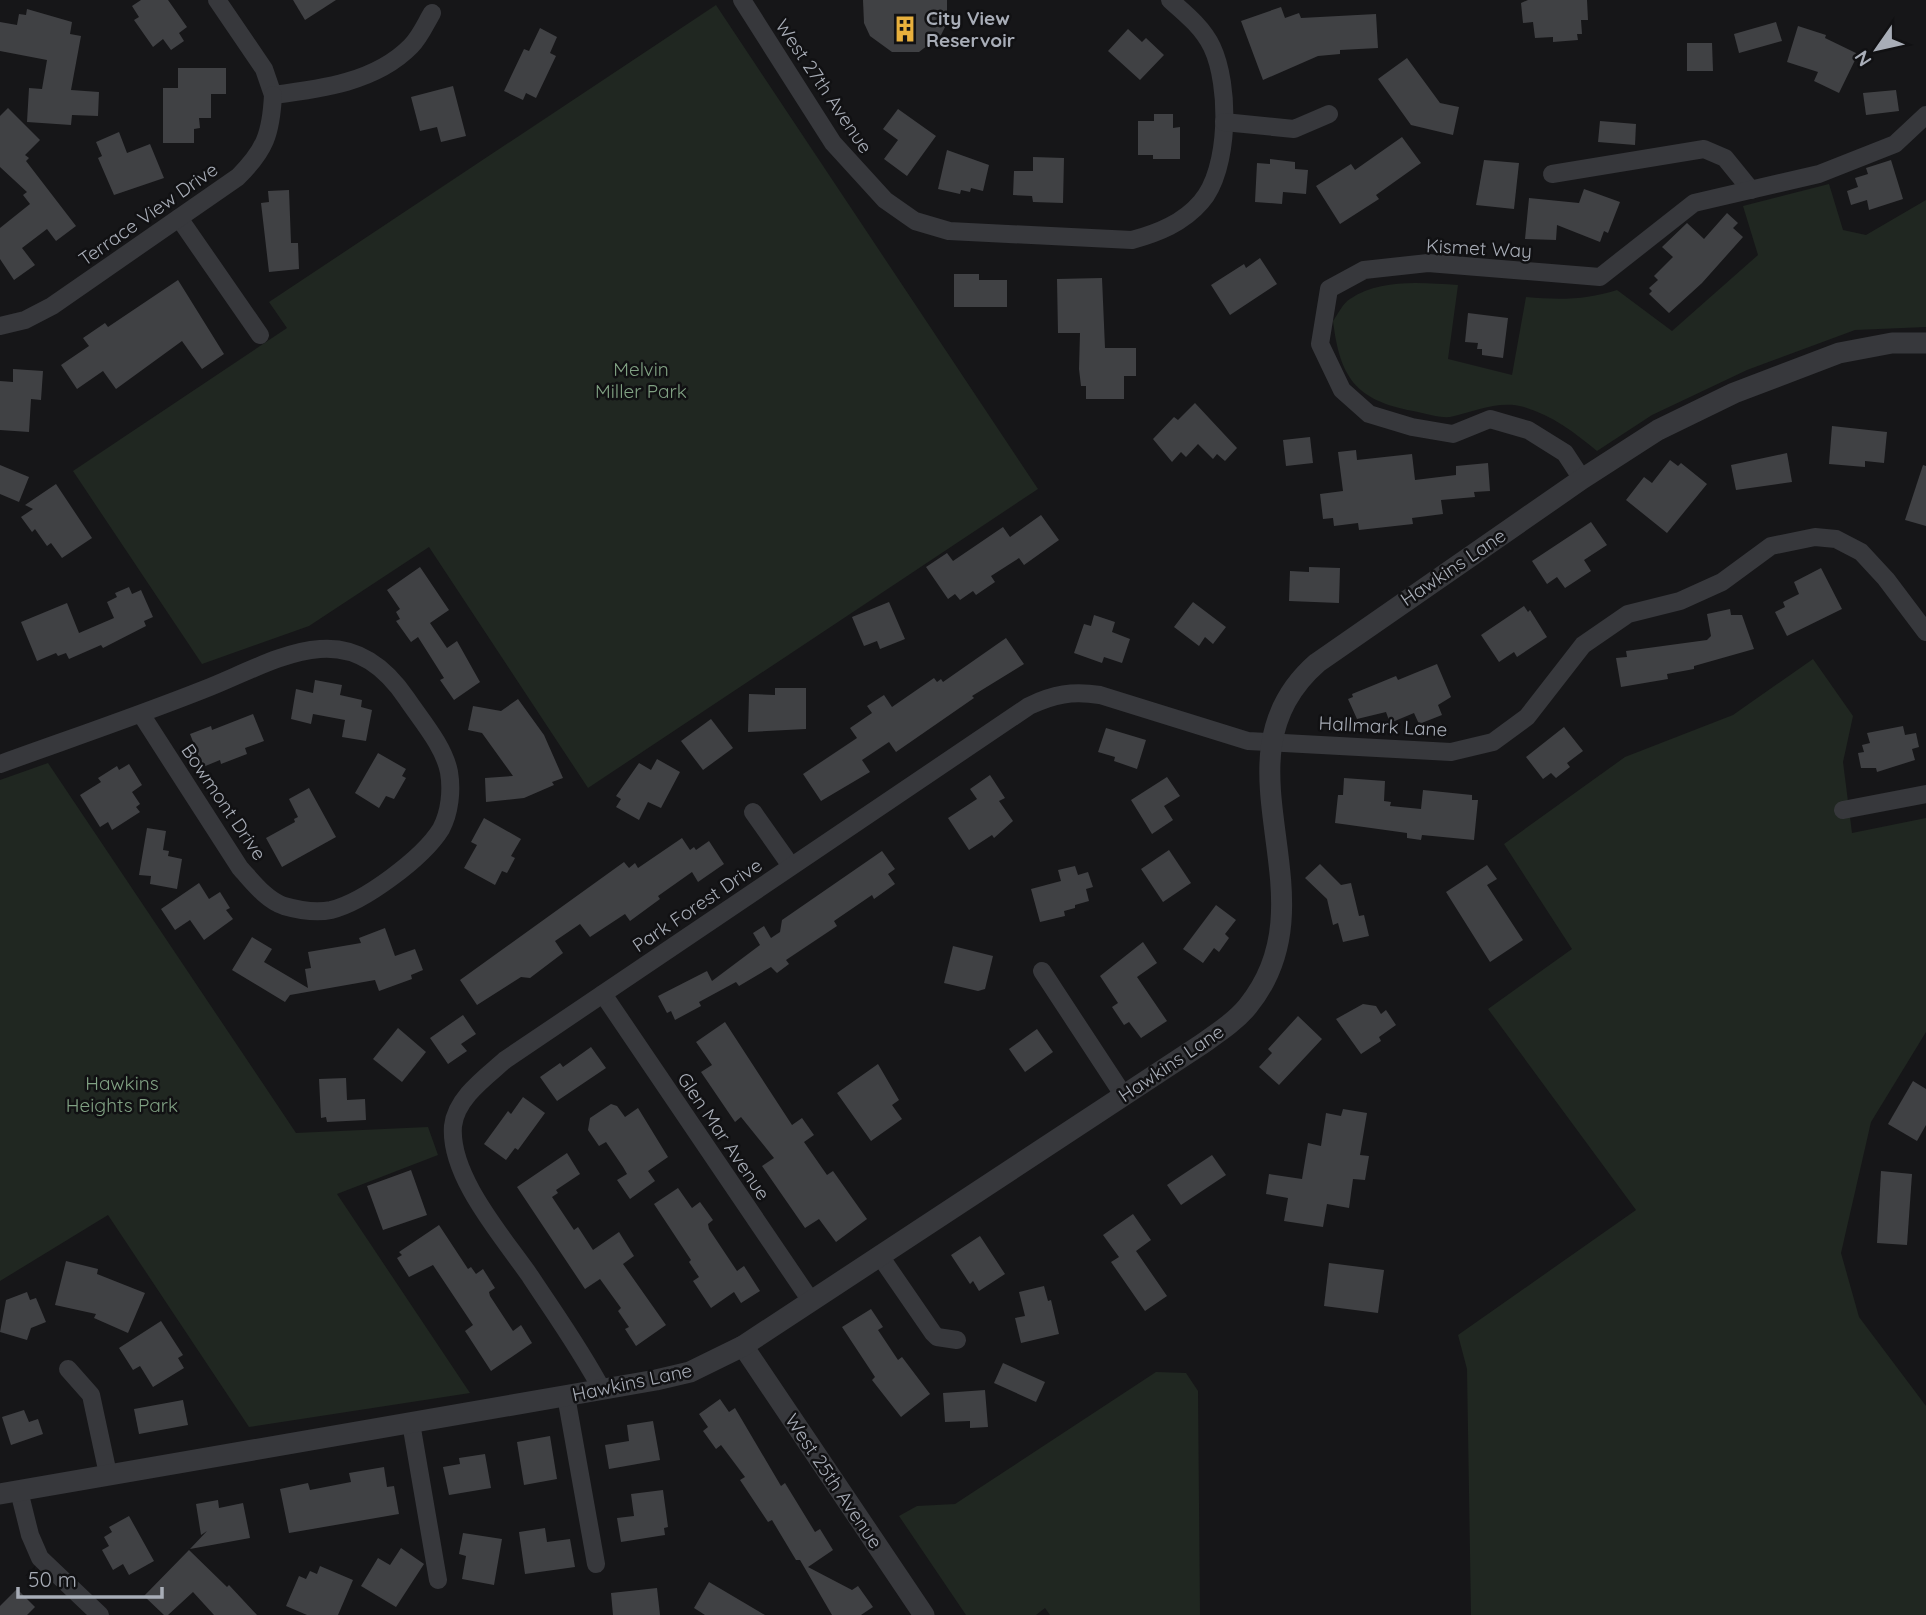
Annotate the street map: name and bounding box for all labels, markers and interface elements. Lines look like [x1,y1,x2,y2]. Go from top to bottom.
place label: City View Reservoir [926,6,1015,52]
street label: West 27th Avenue [770,14,878,158]
building icon: City View Reservoir [890,14,920,44]
north arrow [1842,14,1912,84]
text: N [1849,46,1877,71]
street label: Terrace View Drive [74,157,222,271]
street label: Kismet Way [1425,233,1533,263]
park label: Melvin Miller Park [595,357,687,403]
street label: Hawkins Lane [1396,523,1510,611]
street label: Hallmark Lane [1318,711,1448,741]
street label: Bowmont Drive [176,739,272,865]
street label: Park Forest Drive [628,853,766,957]
street label: Hawkins Lane [1114,1019,1228,1107]
street label: Glen Mar Avenue [672,1068,776,1204]
park label: Hawkins Heights Park [66,1071,178,1117]
street label: Hawkins Lane [570,1358,694,1406]
street label: West 25th Avenue [780,1409,888,1553]
scale bar [18,1556,161,1600]
text: 50 m [28,1566,77,1592]

